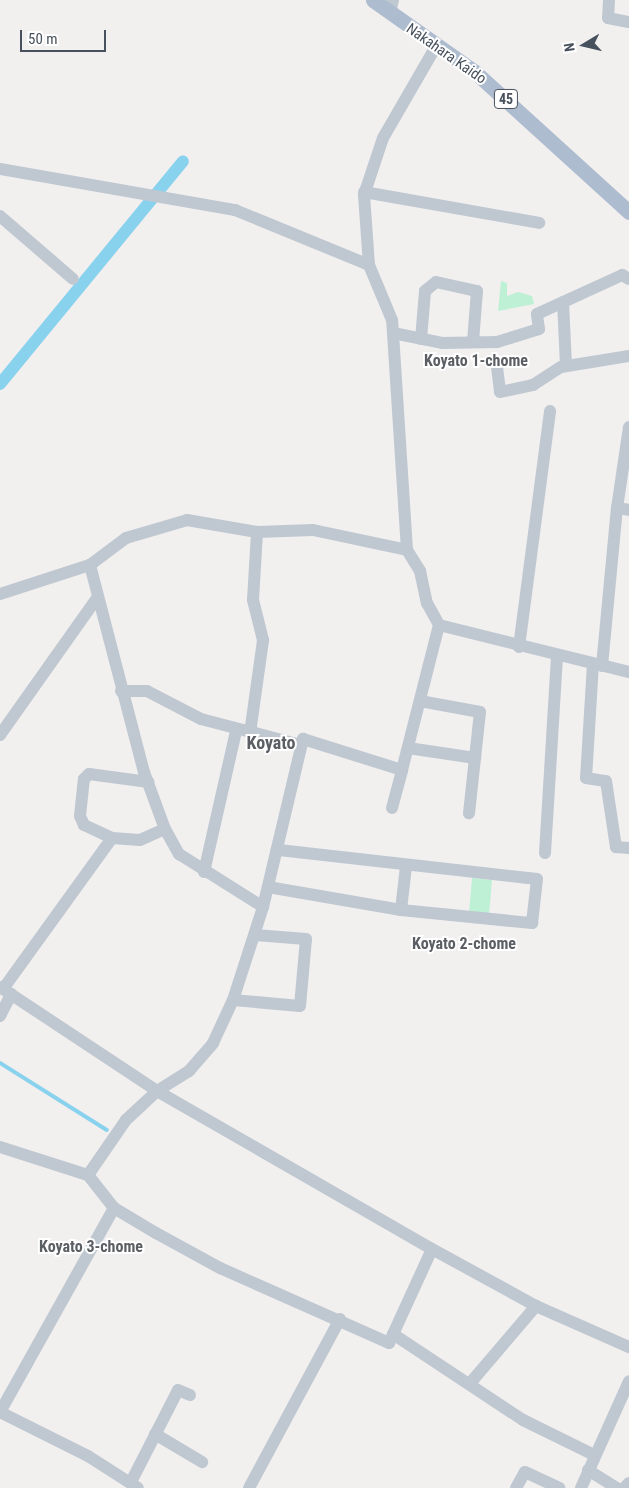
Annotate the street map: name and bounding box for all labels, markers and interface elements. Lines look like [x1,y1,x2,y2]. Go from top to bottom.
scale bar [22,20,109,52]
street label: Nakahara Kaido [403,20,489,88]
north arrow [559,20,609,70]
text: 50 m [28,30,58,48]
text: N [561,42,578,53]
road number: 45 [494,88,518,110]
district label: Koyato 1-chome [424,351,528,371]
district label: Koyato [246,732,296,754]
district label: Koyato 2-chome [412,934,516,954]
district label: Koyato 3-chome [39,1237,143,1257]

